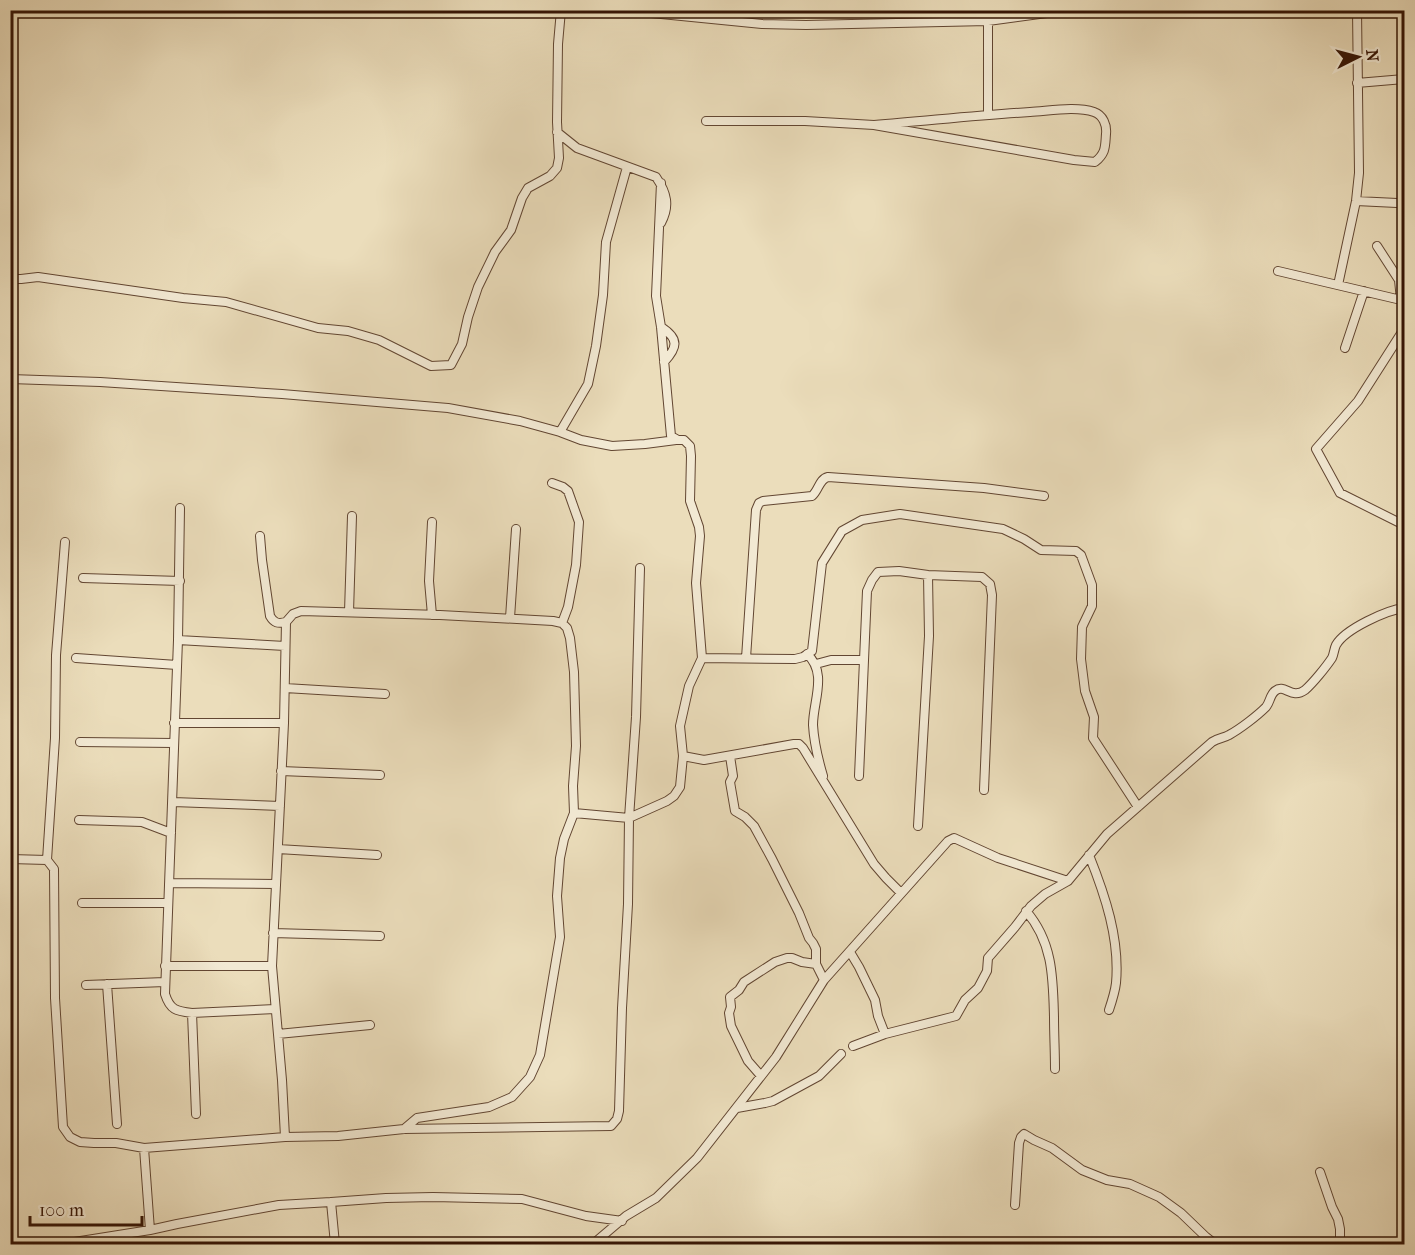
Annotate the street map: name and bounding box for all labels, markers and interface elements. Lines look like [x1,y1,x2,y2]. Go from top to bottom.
north arrow [1328,27,1388,87]
text: N [1362,48,1383,63]
scale bar [30,1189,142,1227]
text: 100 m [39,1200,84,1221]

